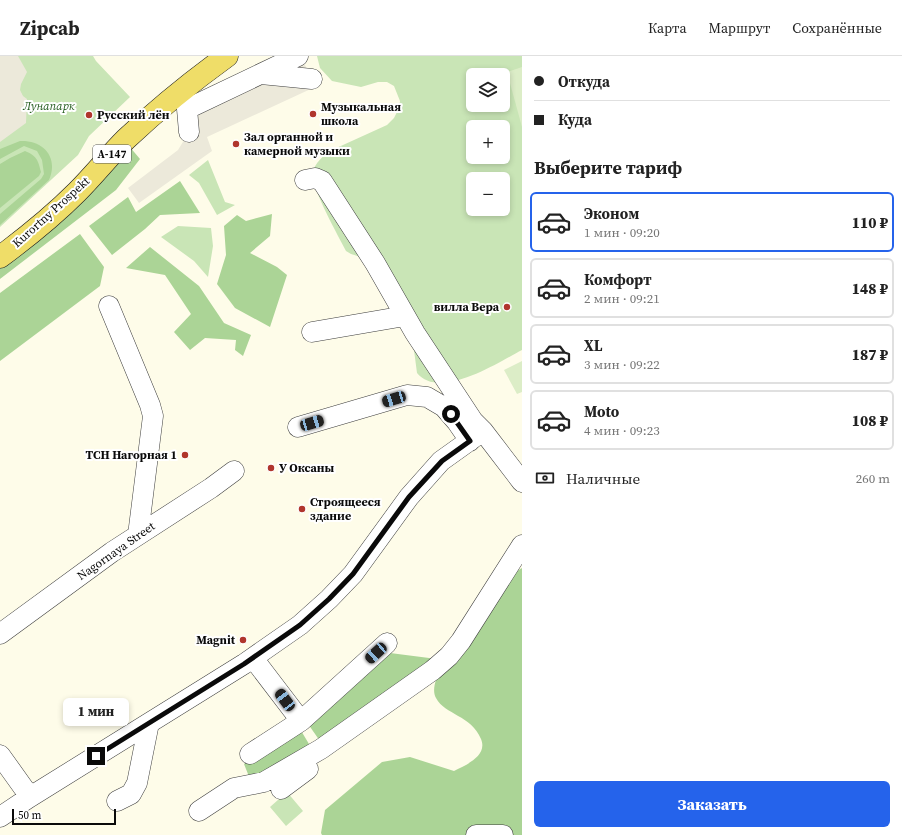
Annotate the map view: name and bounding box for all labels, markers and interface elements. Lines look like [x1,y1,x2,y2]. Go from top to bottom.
text: Zipcab [20,15,80,41]
text: Карта [648,18,687,38]
text: Маршрут [709,18,770,38]
text: Сохранённые [792,18,882,38]
map controls [466,68,510,216]
button: layers [466,68,510,112]
text: Откуда [558,71,610,92]
park label: Лунапарк [22,98,75,114]
place label: Музыкальная школа [321,99,401,129]
place label: Русский лён [97,107,170,123]
marker: Музыкальная школа [308,109,318,119]
text: Куда [558,109,592,130]
marker: Русский лён [84,110,94,120]
button: + [466,120,510,164]
place label: Зал органной и камерной музыки [244,129,350,159]
marker: Зал органной и камерной музыки [231,139,241,149]
road number: А-147 [93,145,131,163]
text: Выберите тариф [534,155,682,180]
button: − [466,172,510,216]
street label: Kurortny Prospekt [9,173,93,251]
text: Эконом [584,203,639,224]
icon: car [536,204,572,240]
text: 110 ₽ [852,212,888,233]
text: 1 мин · 09:20 [584,224,660,241]
text: Комфорт [584,269,652,290]
icon: car [536,270,572,306]
text: 148 ₽ [852,278,888,299]
text: 2 мин · 09:21 [584,290,660,307]
place label: вилла Вера [434,299,500,315]
marker: вилла Вера [502,302,512,312]
text: XL [584,335,603,356]
icon: car [536,336,572,372]
text: 187 ₽ [852,344,888,365]
text: 3 мин · 09:22 [584,356,660,373]
car [381,390,407,408]
text: Moto [584,401,619,422]
icon: car [536,402,572,438]
route start [442,405,460,423]
text: 108 ₽ [852,410,888,431]
car [299,414,325,432]
text: 4 мин · 09:23 [584,422,660,439]
place label: ТСН Нагорная 1 [86,447,177,463]
marker: ТСН Нагорная 1 [180,450,190,460]
place label: У Оксаны [279,460,335,476]
marker: У Оксаны [266,463,276,473]
icon: cash [534,467,556,489]
text: Наличные [566,468,640,489]
text: 260 m [856,470,890,487]
place label: Строящееся здание [310,494,381,524]
marker: Строящееся здание [297,504,307,514]
street label: Nagornaya Street [74,518,158,584]
place label: Magnit [196,632,236,648]
marker: Magnit [238,635,248,645]
car [363,641,389,665]
car [273,687,297,713]
callout: 1 мин [63,698,129,726]
text: 1 мин [78,703,114,720]
route end [87,747,105,765]
button: Заказать [534,781,890,827]
scale bar [12,807,116,826]
text: 50 m [18,808,41,823]

